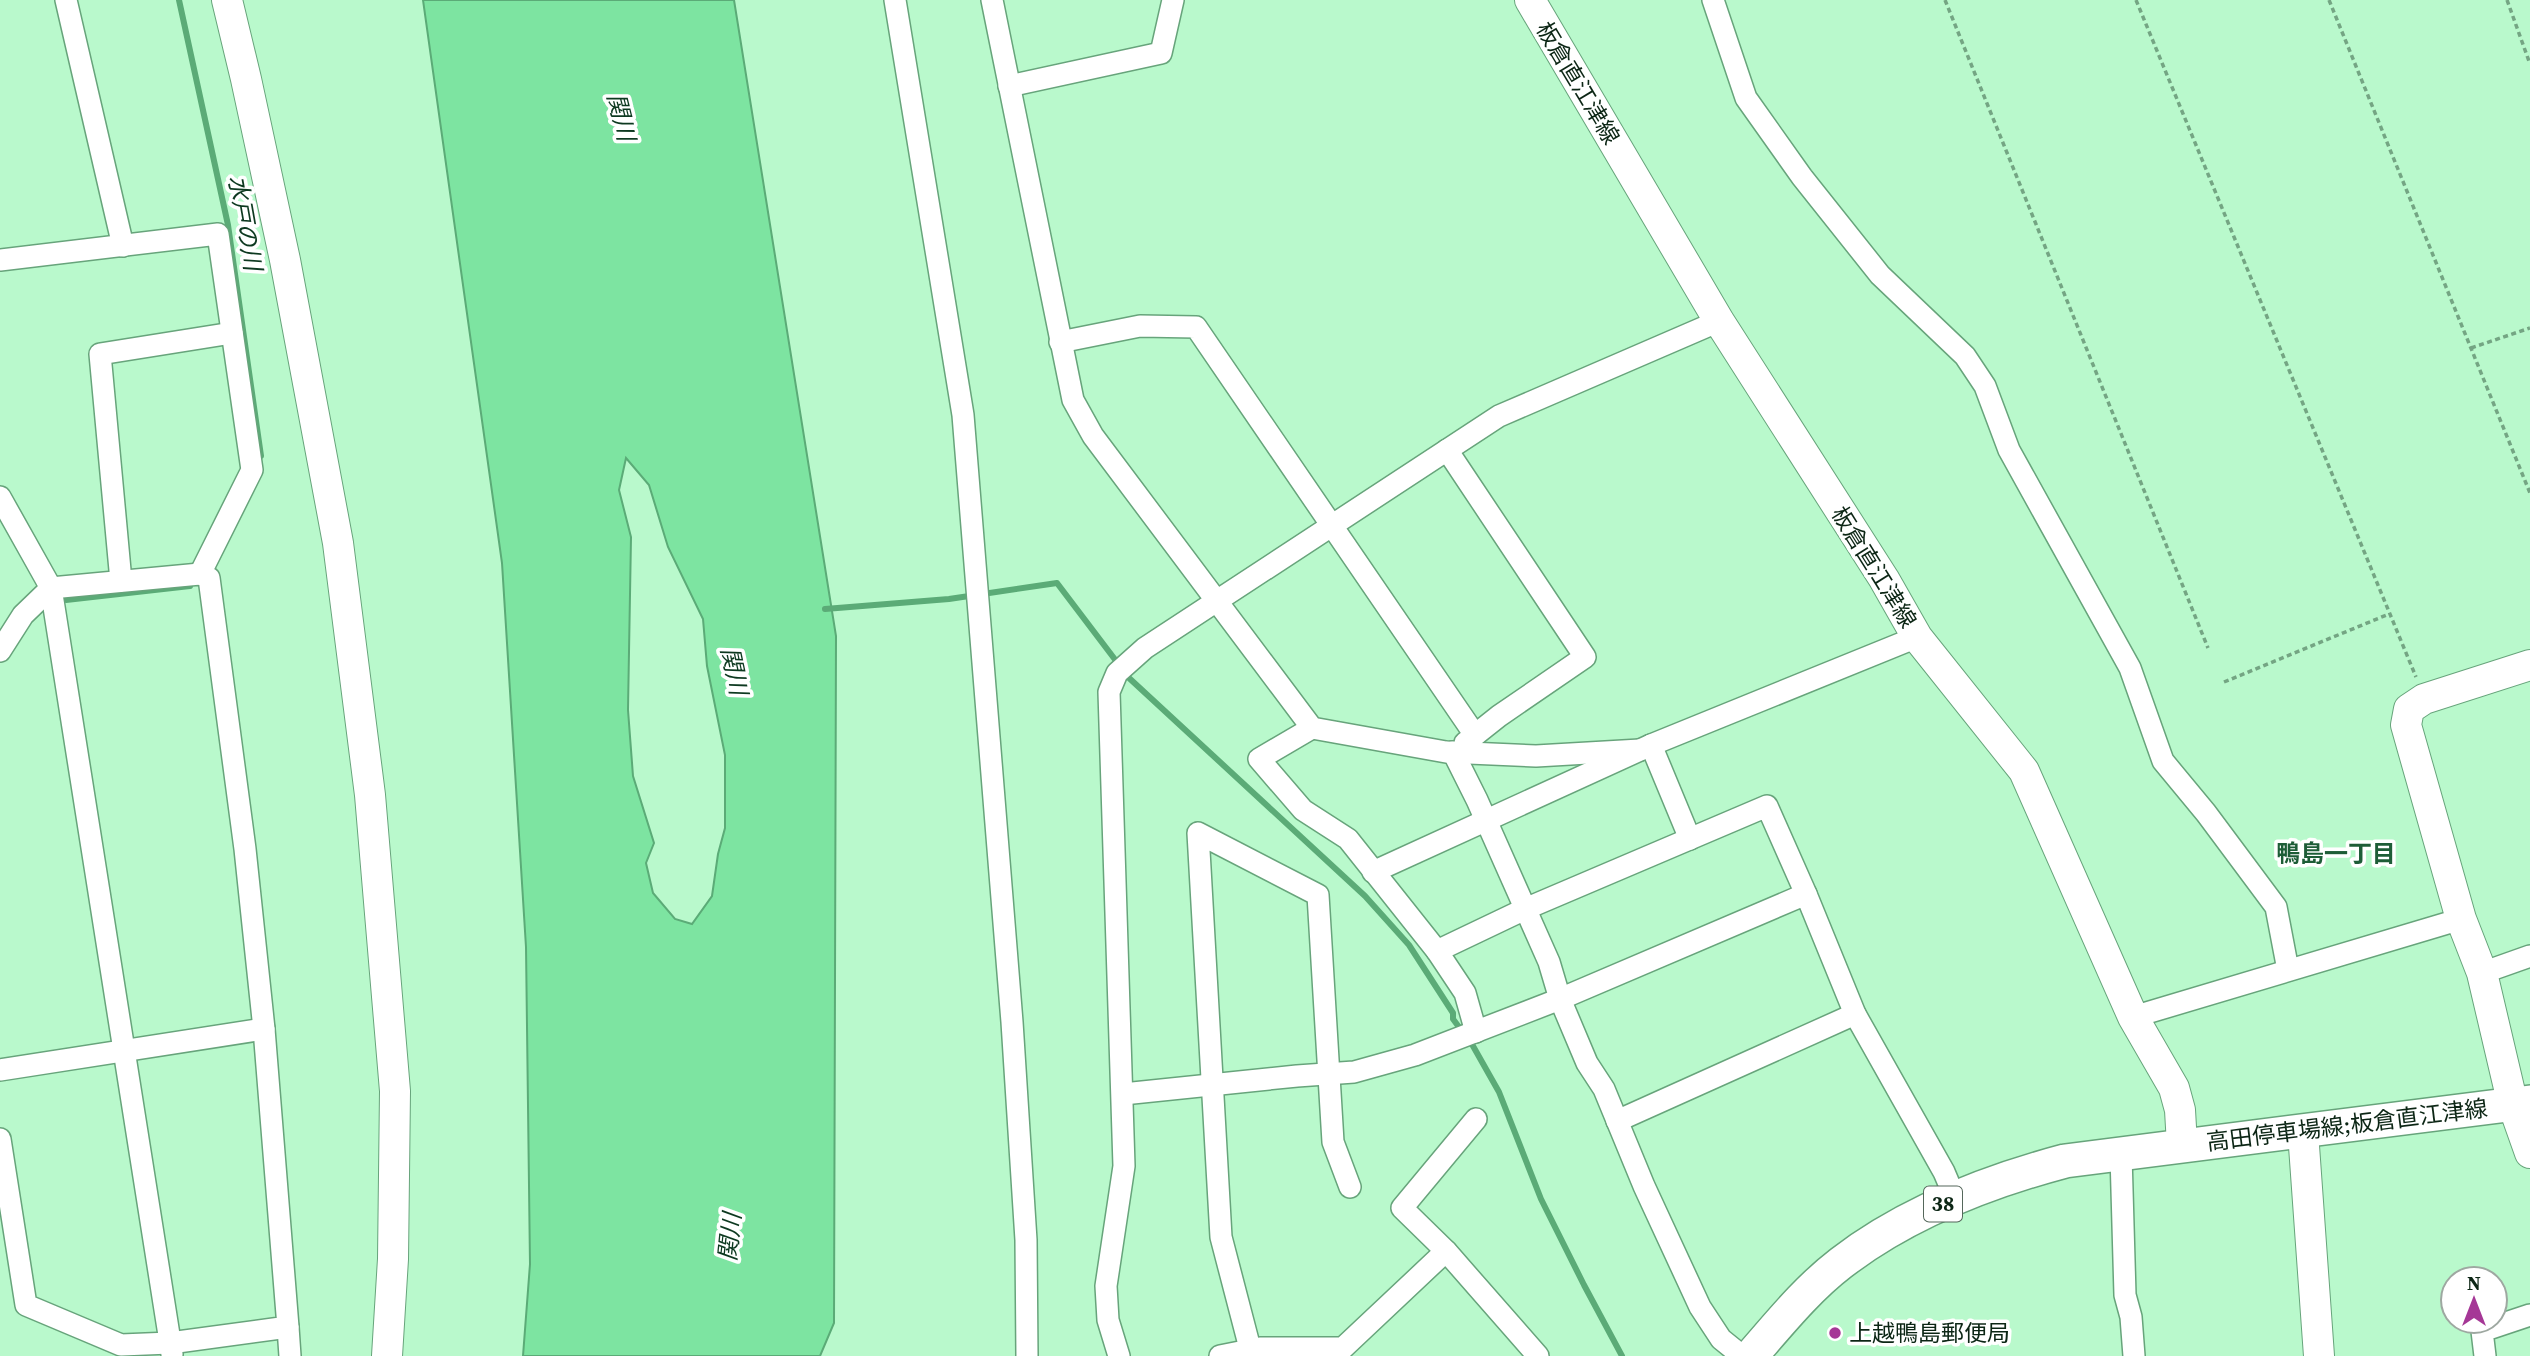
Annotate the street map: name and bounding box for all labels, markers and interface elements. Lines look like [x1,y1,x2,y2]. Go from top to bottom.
street label: 板倉直江津線 [1529,16,1627,150]
water label: 関川 [600,90,644,147]
water label: 水戸の川 [221,173,271,276]
street label: 板倉直江津線 [1824,500,1924,634]
water label: 関川 [713,644,756,701]
district label: 鴨島一丁目 [2276,837,2396,870]
street label: 高田停車場線;板倉直江津線 [2205,1092,2489,1158]
road number: 38 [1924,1186,1962,1222]
water label: 関川 [711,1208,749,1263]
north arrow [2439,1265,2509,1335]
text: N [2467,1270,2481,1296]
place label: 上越鴨島郵便局 [1849,1317,2010,1349]
marker: 上越鴨島郵便局 [1827,1325,1843,1341]

